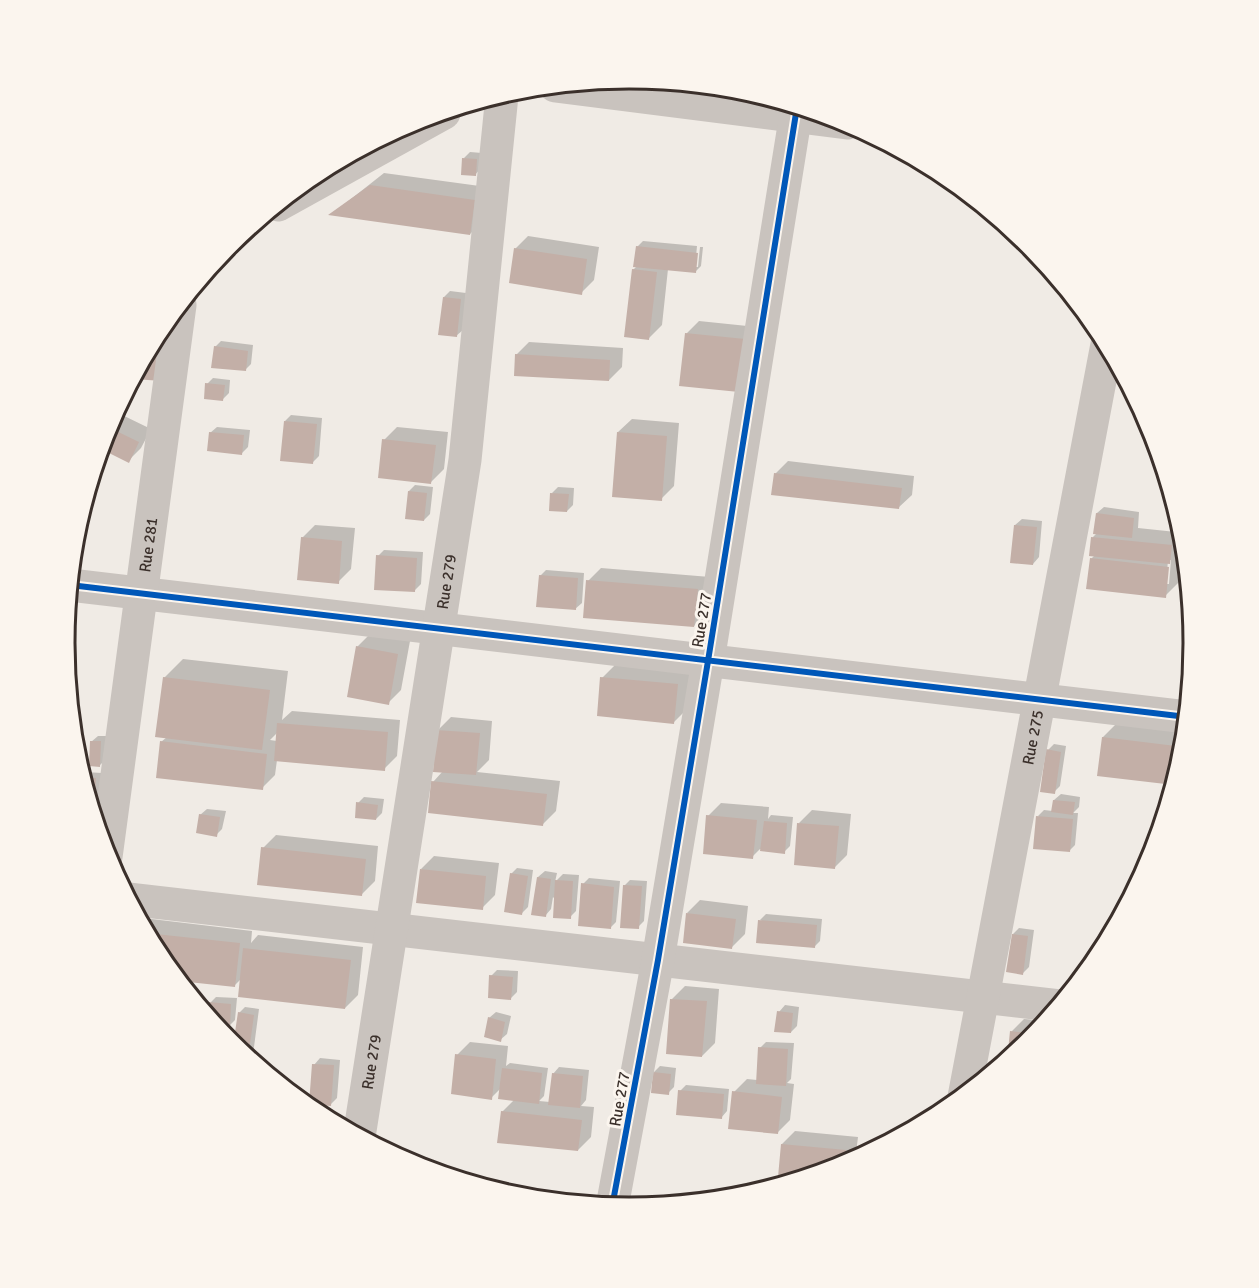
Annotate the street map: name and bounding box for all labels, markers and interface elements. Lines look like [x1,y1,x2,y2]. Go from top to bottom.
street label: Rue 281 [135,516,162,574]
street label: Rue 279 [433,553,461,611]
street label: Rue 277 [688,591,716,649]
street label: Rue 275 [1018,709,1048,767]
street label: Rue 279 [358,1033,386,1091]
street label: Rue 277 [605,1070,635,1128]

